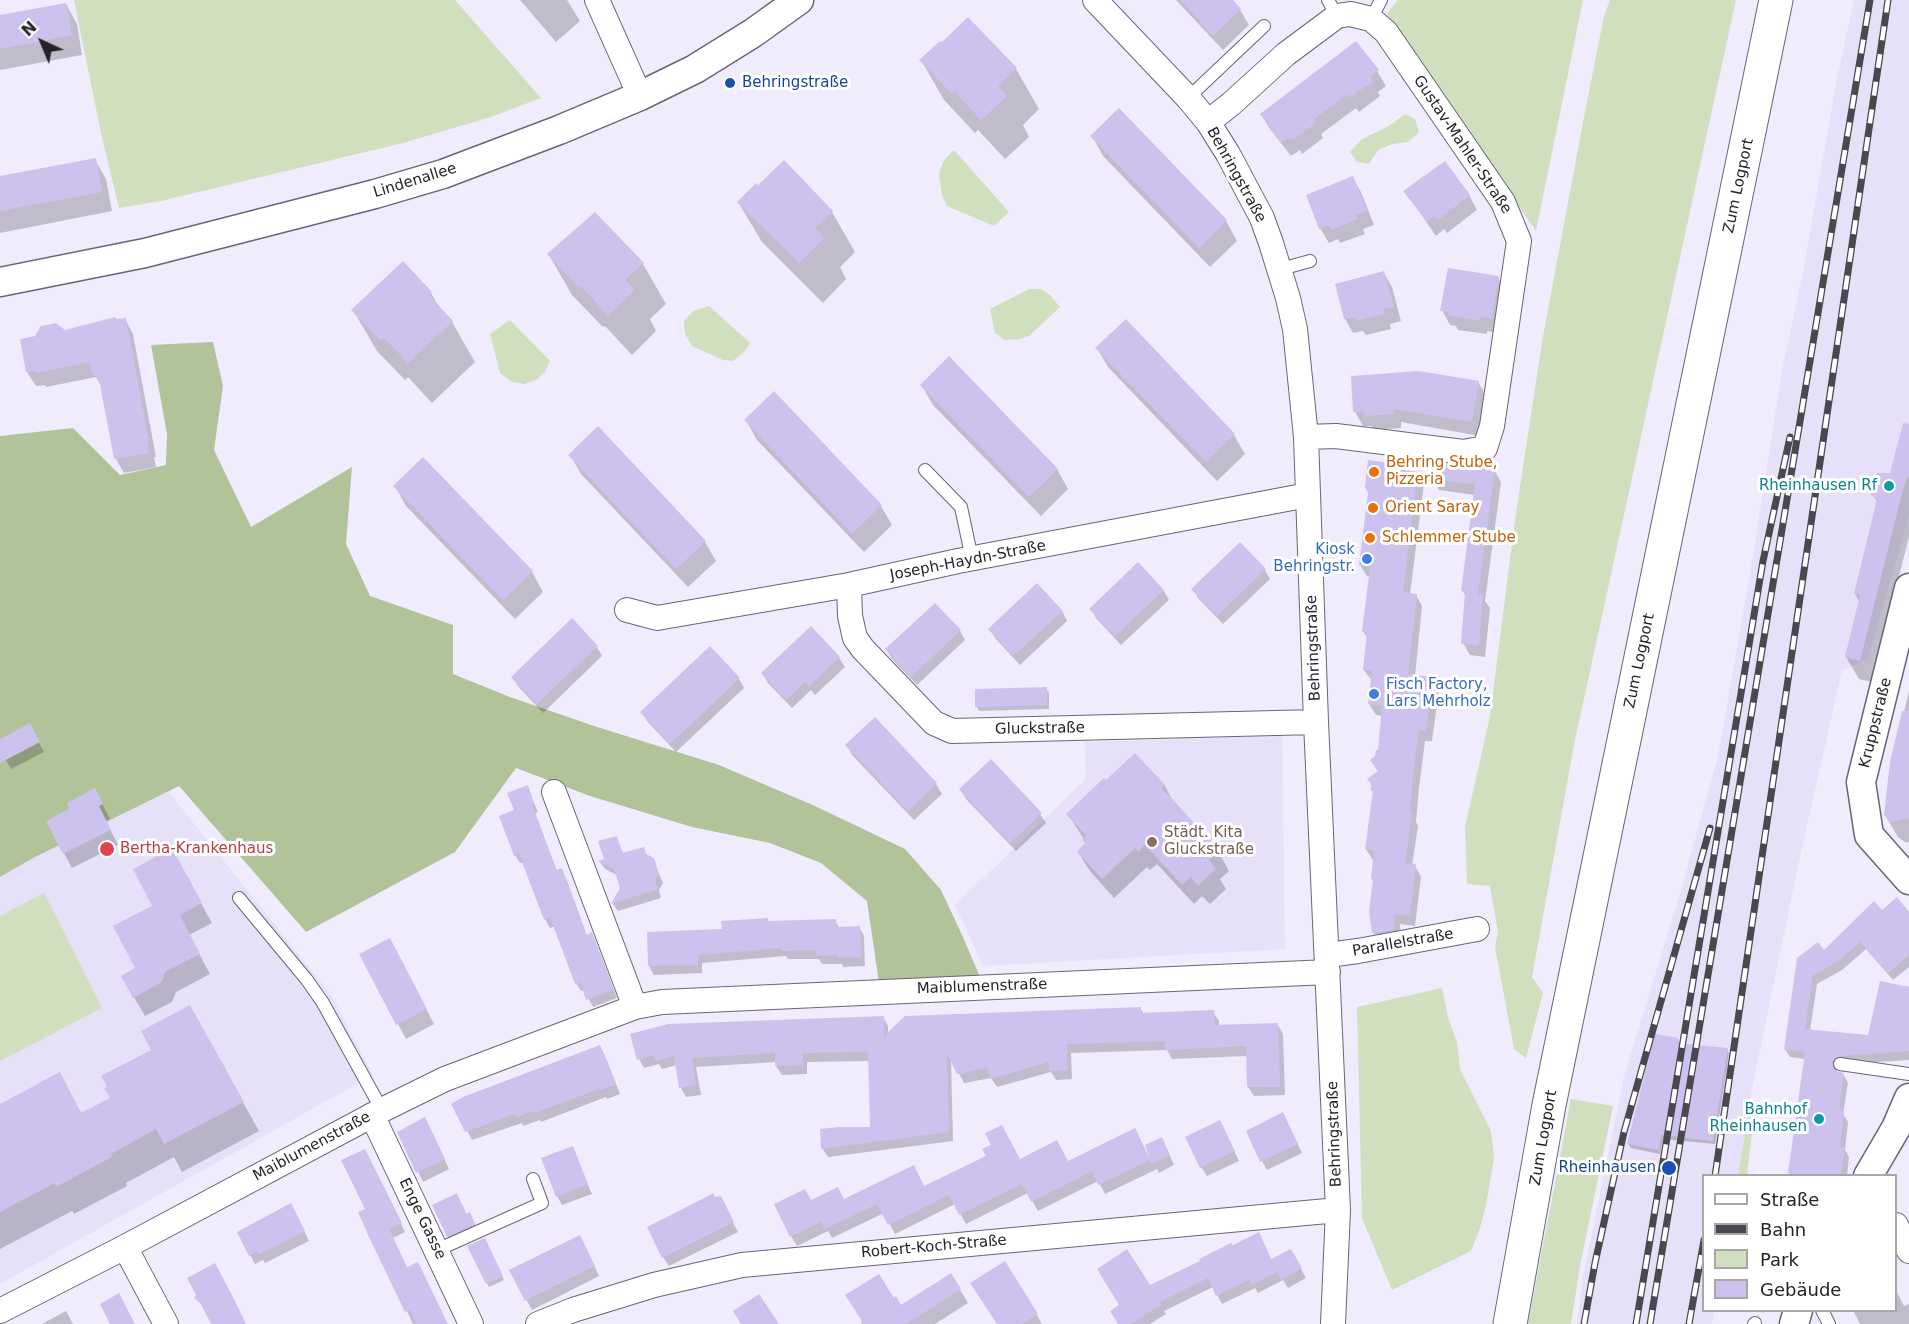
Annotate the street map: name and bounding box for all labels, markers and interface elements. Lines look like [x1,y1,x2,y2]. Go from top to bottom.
north arrow [12,12,72,72]
text: N [18,17,41,40]
street label: Gustav-Mahler-Straße [1409,72,1515,218]
place label: Behringstraße [742,74,848,92]
marker: Behringstraße [723,76,737,90]
street label: Behringstraße [1202,124,1270,226]
street label: Zum Logport [1720,137,1758,235]
street label: Lindenallee [371,160,459,202]
place label: Behring Stube, Pizzeria [1386,454,1498,489]
marker: Behring Stube, Pizzeria [1367,465,1381,479]
place label: Rheinhausen Rf [1759,477,1877,495]
marker: Rheinhausen Rf [1882,479,1896,493]
place label: Orient Saray [1385,499,1479,517]
marker: Orient Saray [1366,501,1380,515]
place label: Schlemmer Stube [1382,529,1516,547]
marker: Schlemmer Stube [1363,531,1377,545]
street label: Joseph-Haydn-Straße [889,537,1047,585]
place label: Kiosk Behringstr. [1273,541,1355,576]
marker: Kiosk Behringstr. [1360,552,1374,566]
street label: Behringstraße [1303,595,1325,701]
street label: Zum Logport [1621,612,1659,710]
place label: Fisch Factory, Lars Mehrholz [1386,676,1491,711]
street label: Kruppstraße [1856,676,1896,770]
marker: Fisch Factory, Lars Mehrholz [1367,687,1381,701]
street label: Gluckstraße [995,719,1085,739]
place label: Städt. Kita Gluckstraße [1164,824,1254,859]
marker: Städt. Kita Gluckstraße [1145,835,1159,849]
marker: Bertha-Krankenhaus [98,840,116,858]
place label: Bertha-Krankenhaus [120,840,273,858]
street label: Parallelstraße [1351,925,1455,961]
street label: Maiblumenstraße [916,976,1048,998]
street label: Behringstraße [1324,1081,1346,1187]
street label: Zum Logport [1527,1089,1561,1187]
place label: Bahnhof Rheinhausen [1709,1101,1807,1136]
street label: Maiblumenstraße [250,1108,374,1186]
marker: Bahnhof Rheinhausen [1812,1112,1826,1126]
place label: Rheinhausen [1558,1159,1656,1177]
marker: Rheinhausen [1660,1159,1678,1177]
legend [1702,1174,1897,1312]
street label: Enge Gasse [395,1175,449,1263]
text: Straße [1760,1189,1819,1210]
text: Bahn [1760,1219,1806,1240]
street label: Robert-Koch-Straße [860,1232,1008,1262]
text: Park [1760,1249,1799,1270]
text: Gebäude [1760,1279,1841,1300]

